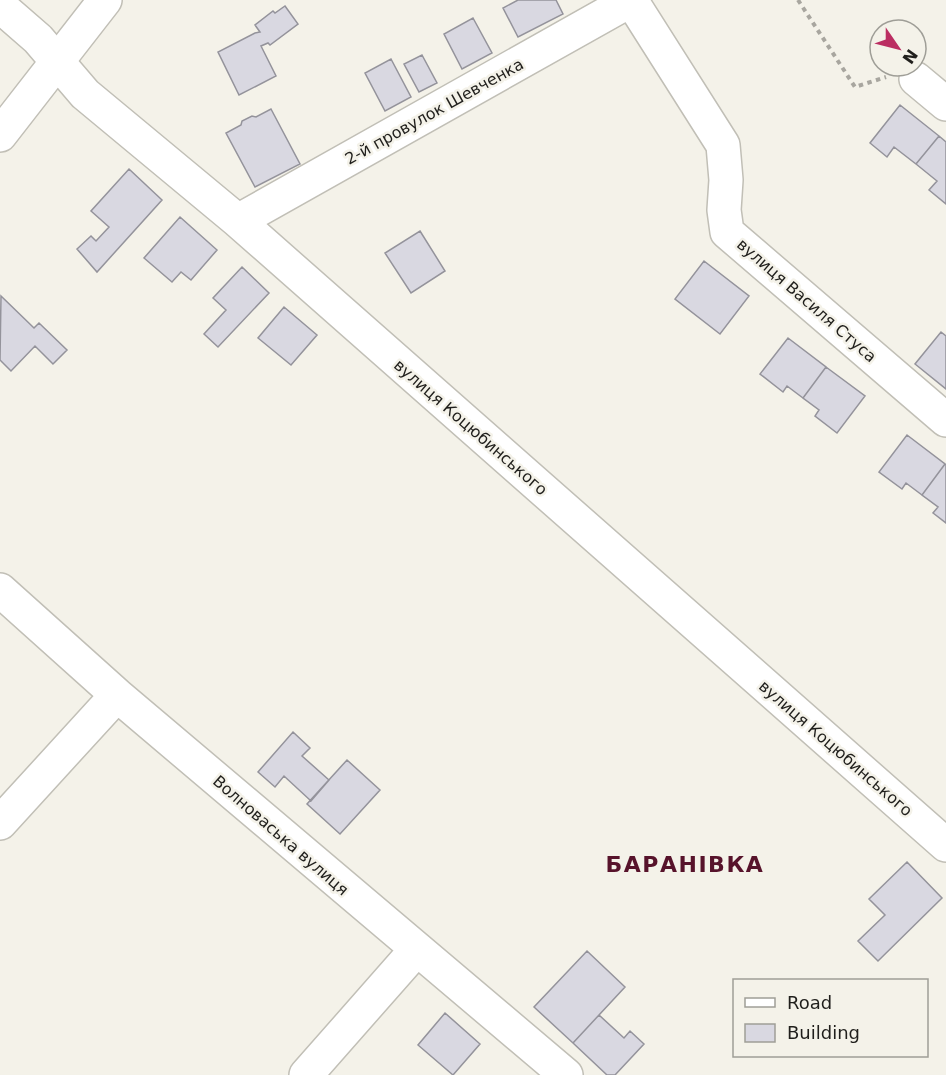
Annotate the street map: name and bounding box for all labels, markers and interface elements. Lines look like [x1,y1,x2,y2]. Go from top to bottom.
north arrow [868,18,928,78]
text: N [898,45,921,67]
street label: 2-й провулок Шевченка [342,54,527,168]
street label: вулиця Василя Стуса [733,235,880,366]
street label: вулиця Коцюбинського [390,356,551,499]
street label: вулиця Коцюбинського [755,677,916,820]
street label: Волноваська вулиця [209,771,352,899]
district label: БАРАНІВКА [606,852,764,877]
legend [733,979,928,1057]
text: Road [787,992,832,1013]
text: Building [787,1022,860,1043]

